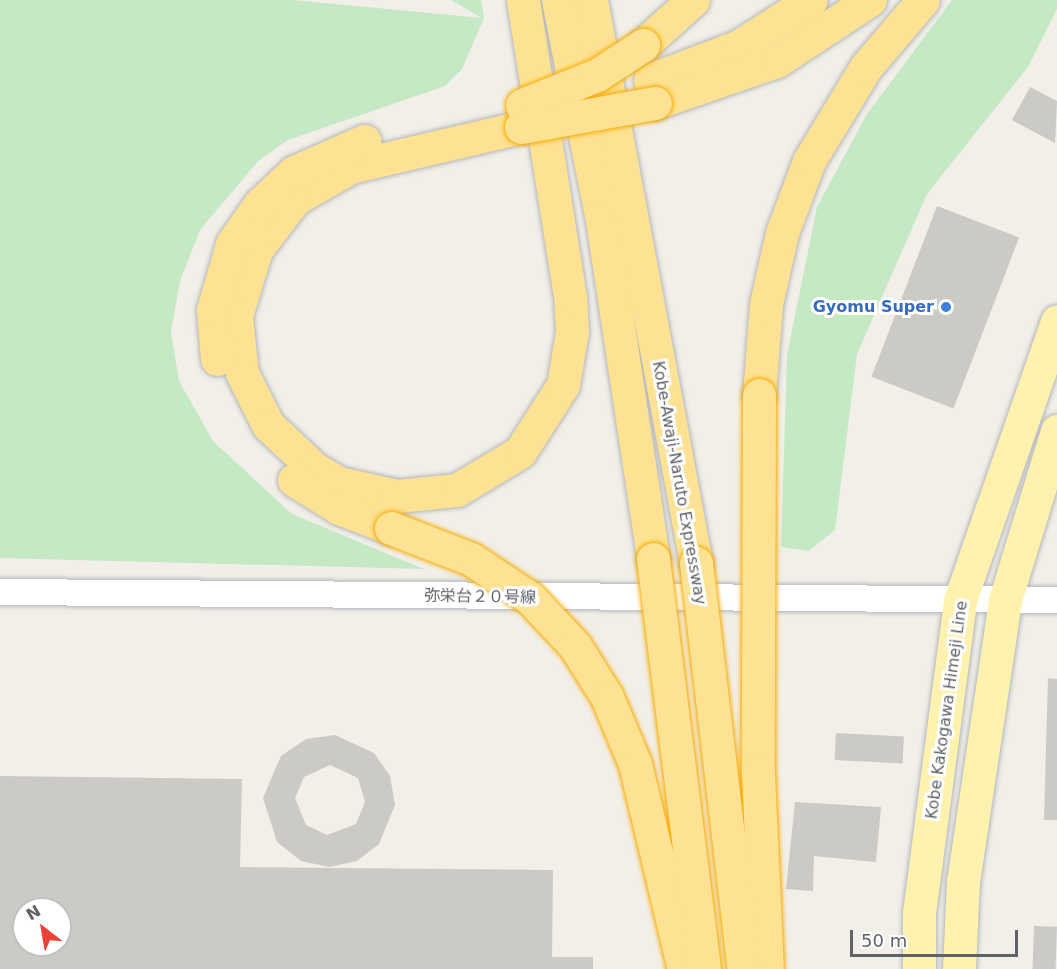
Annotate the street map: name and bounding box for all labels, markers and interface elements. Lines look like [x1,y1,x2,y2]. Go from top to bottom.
place label: Gyomu Super [813,297,934,317]
marker: Gyomu Super [939,300,953,314]
street label: Kobe-Awaji-Naruto Expressway [648,360,710,606]
street label: 弥栄台２０号線 [424,586,536,608]
street label: Kobe Kakogawa Himeji Line [922,600,972,820]
north arrow [12,897,72,957]
text: N [23,901,44,924]
scale bar [853,918,1021,956]
text: 50 m [861,930,907,951]

